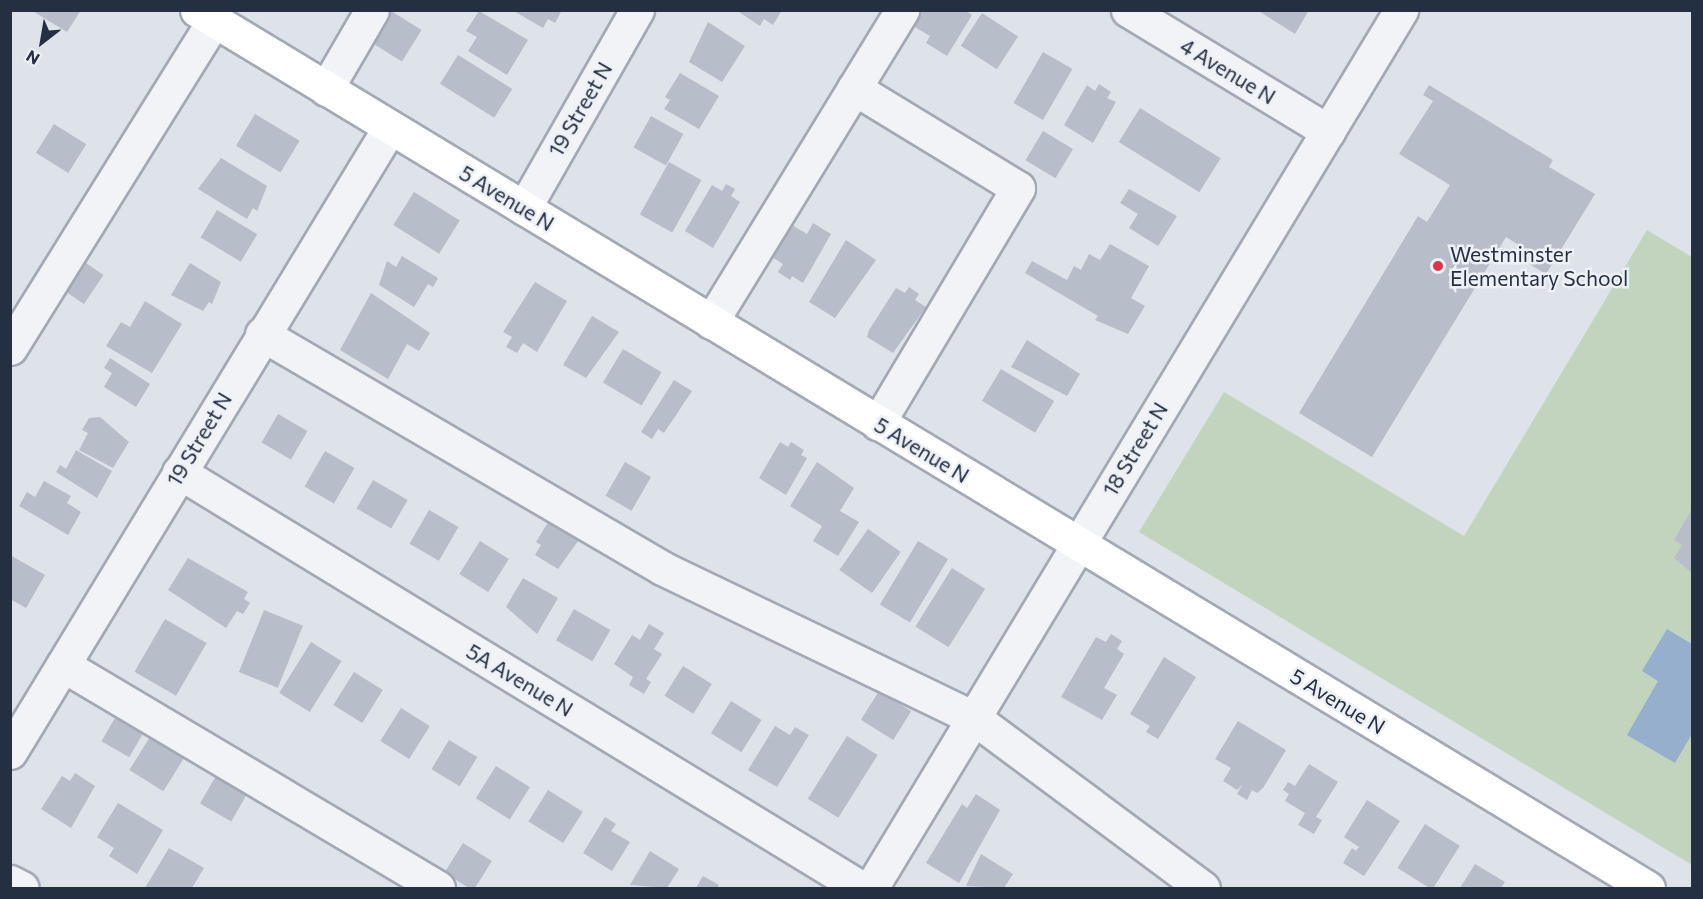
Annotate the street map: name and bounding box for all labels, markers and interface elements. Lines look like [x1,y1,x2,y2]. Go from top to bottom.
north arrow [12,12,72,72]
street label: 4 Avenue N [1176,33,1280,109]
text: N [22,47,43,69]
street label: 19 Street N [543,57,617,161]
street label: 5 Avenue N [455,160,559,236]
place label: Westminster Elementary School [1450,241,1628,291]
marker: Westminster Elementary School [1431,259,1445,273]
street label: 19 Street N [161,388,237,490]
street label: 18 Street N [1097,398,1173,500]
street label: 5 Avenue N [870,412,974,488]
street label: 5A Avenue N [462,638,578,722]
street label: 5 Avenue N [1286,663,1390,739]

